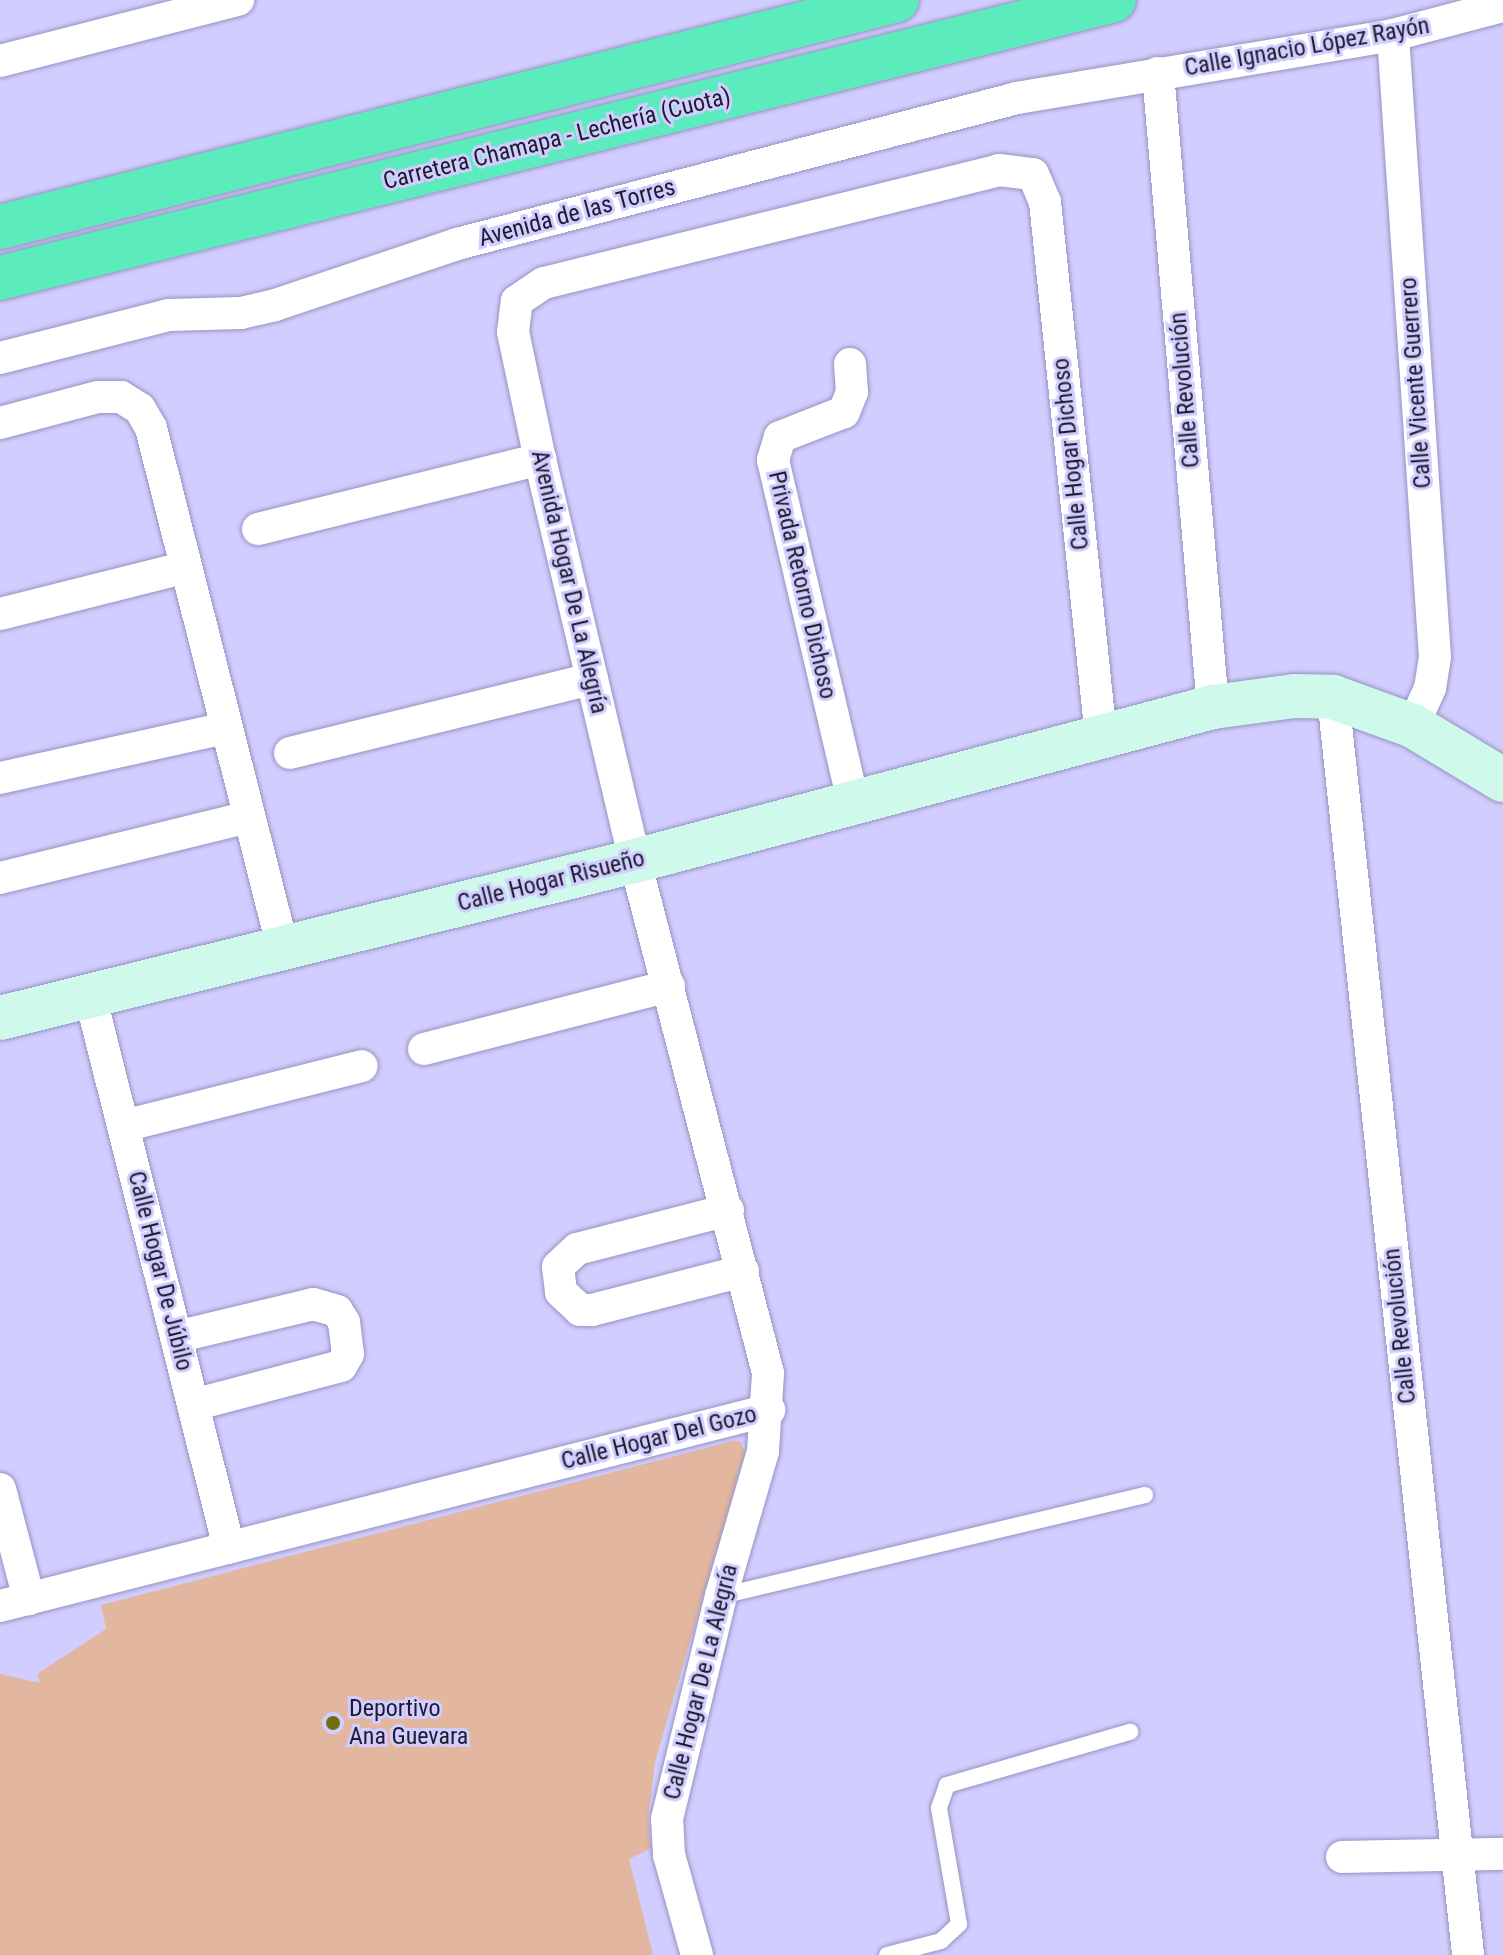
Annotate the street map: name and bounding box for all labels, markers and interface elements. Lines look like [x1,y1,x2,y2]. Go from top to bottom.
street label: Calle Ignacio López Rayón [1182,11,1432,83]
street label: Carretera Chamapa - Lechería (Cuota) [380,82,734,196]
street label: Avenida de las Torres [475,173,679,253]
street label: Calle Vicente Guerrero [1394,277,1438,489]
street label: Calle Revolución [1164,311,1206,469]
street label: Calle Hogar Dichoso [1047,357,1095,551]
street label: Avenida Hogar De La Alegría [525,447,613,717]
street label: Privada Retorno Dichoso [762,468,842,702]
street label: Calle Hogar Risueño [455,844,647,918]
street label: Calle Hogar De Júbilo [121,1168,199,1374]
street label: Calle Revolución [1378,1247,1422,1405]
street label: Calle Hogar Del Gozo [558,1400,760,1476]
street label: Calle Hogar De La Alegría [658,1561,744,1803]
place label: Deportivo Ana Guevara [349,1695,468,1751]
marker: Deportivo Ana Guevara [324,1714,342,1732]

